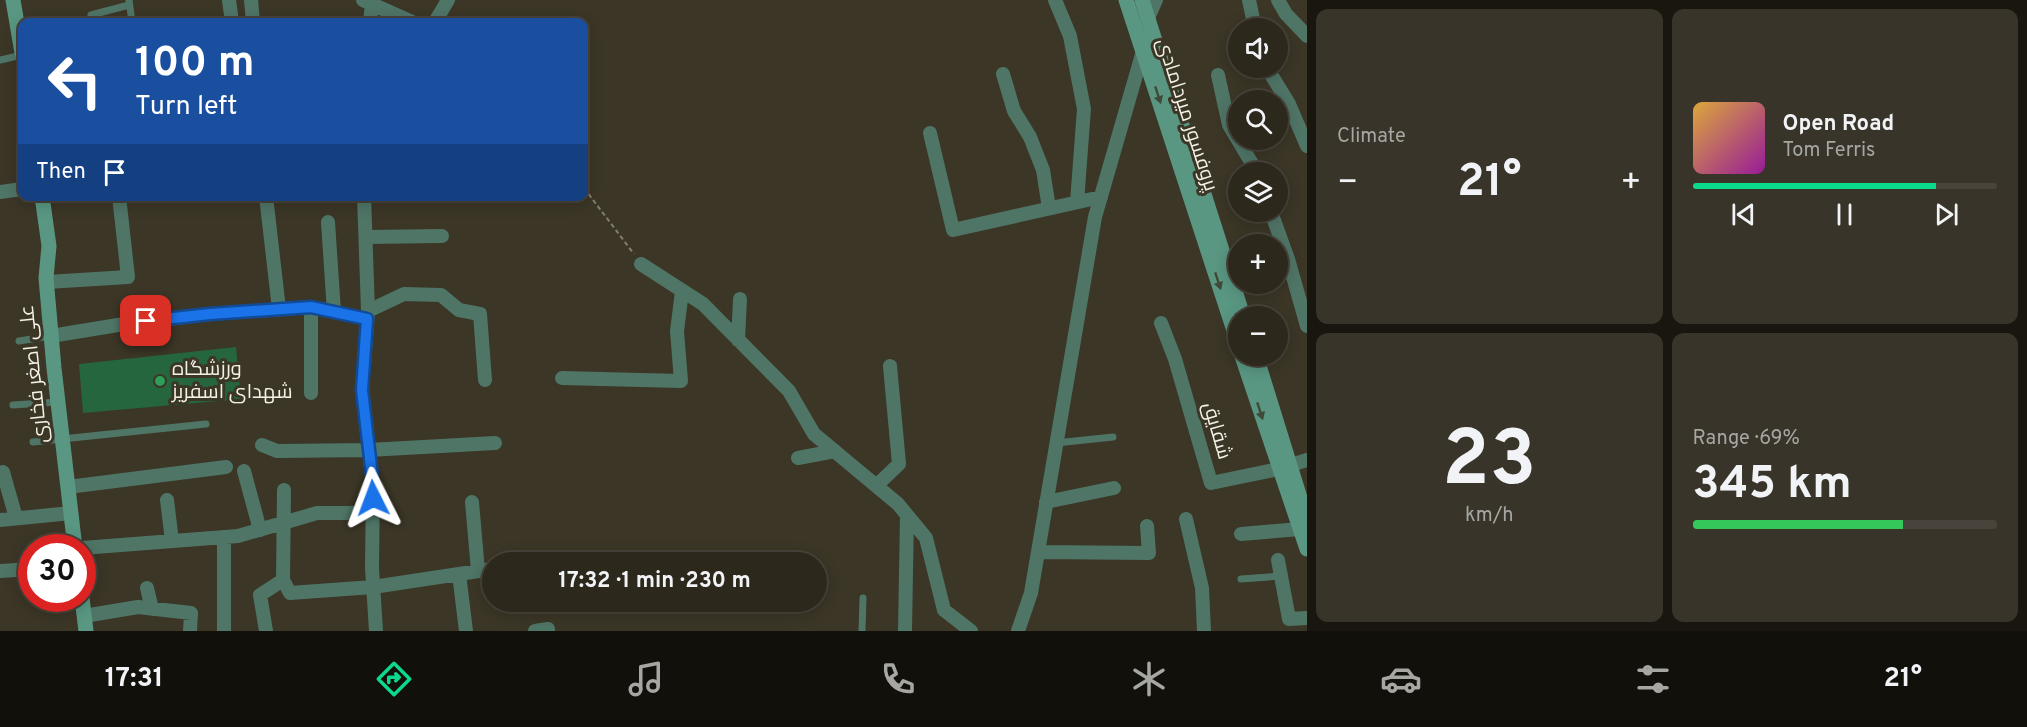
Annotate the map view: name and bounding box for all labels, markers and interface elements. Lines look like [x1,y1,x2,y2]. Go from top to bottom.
map controls [1228,18,1288,366]
button: sound [1228,18,1288,78]
street label: پروفسور میردامادی [1149,35,1223,195]
text: 100 m [135,38,254,91]
icon: left [36,42,114,120]
one-way arrow [1153,86,1163,104]
text: Turn left [135,90,237,124]
button: search [1228,90,1288,150]
text: Open Road [1783,111,1894,138]
text: Climate [1337,124,1406,150]
text: Tom Ferris [1783,138,1875,164]
text: 21° [1457,155,1521,212]
icon: arrive [98,156,131,189]
text: Then [36,159,86,186]
button: layers [1228,162,1288,222]
text: − [1337,163,1358,205]
text: + [1620,163,1642,205]
icon: previous [1727,198,1760,231]
icon: pause [1828,198,1861,231]
icon: next [1930,198,1963,231]
button: + [1228,234,1288,294]
one-way arrow [1214,272,1223,290]
pin [120,295,171,346]
street label: علی اصغر فخاری [15,304,55,444]
icon: arrive [129,304,162,337]
button: − [1228,306,1288,366]
place label: ورزشگاه شهدای اسفریز [171,357,292,406]
marker: ورزشگاه شهدای اسفریز [153,374,167,388]
street label: شقایق [1195,399,1237,463]
one-way arrow [1256,402,1265,420]
text: 23 [1442,414,1536,513]
text: Range · 69% [1693,426,1800,452]
text: 345 km [1693,457,1852,514]
position arrow [341,466,405,530]
text: km/h [1465,503,1514,529]
speed limit sign: 30 [18,534,96,612]
text: 17:32 · 1 min · 230 m [558,568,751,595]
icon: directions [373,658,415,700]
icon: music [625,658,667,700]
icon: phone [877,658,919,700]
icon: climate [1128,658,1170,700]
icon: car [1380,658,1422,700]
icon: filters [1632,658,1674,700]
text: 17:31 [105,662,164,696]
text: 21° [1884,662,1922,696]

